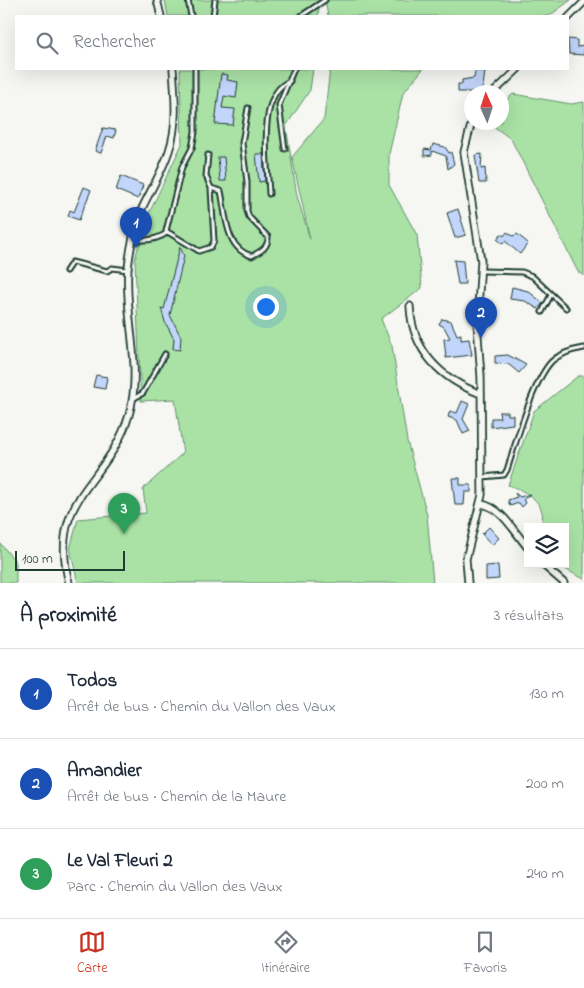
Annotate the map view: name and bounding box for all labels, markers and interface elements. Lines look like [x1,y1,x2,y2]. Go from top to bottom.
search box [15,15,569,70]
icon: search [33,29,61,57]
text: Rechercher [73,29,156,56]
north arrow [464,85,509,130]
pin: 1 [120,207,152,248]
your location [253,294,279,320]
pin: 2 [465,297,497,338]
pin: 3 [108,493,140,534]
map controls [524,523,569,568]
button: layers [524,523,569,568]
scale bar [15,548,125,571]
text: 100 m [22,549,53,570]
text: À proximité [20,601,117,631]
text: 3 résultats [494,604,564,628]
text: Todos [67,668,117,695]
text: 1 [33,682,39,706]
text: 130 m [529,682,564,706]
text: Arrêt de bus · Chemin du Vallon des Vaux [67,695,336,719]
text: Amandier [67,758,142,785]
text: 2 [32,772,40,796]
text: 200 m [526,772,564,796]
text: Arrêt de bus · Chemin de la Maure [67,785,286,809]
text: Le Val Fleuri 2 [67,848,173,875]
text: 3 [33,862,39,886]
text: 240 m [526,862,564,886]
text: Parc · Chemin du Vallon des Vaux [67,875,283,899]
tab: Carte [77,928,107,979]
tab: Itinéraire [261,928,310,979]
tab: Favoris [464,928,507,979]

